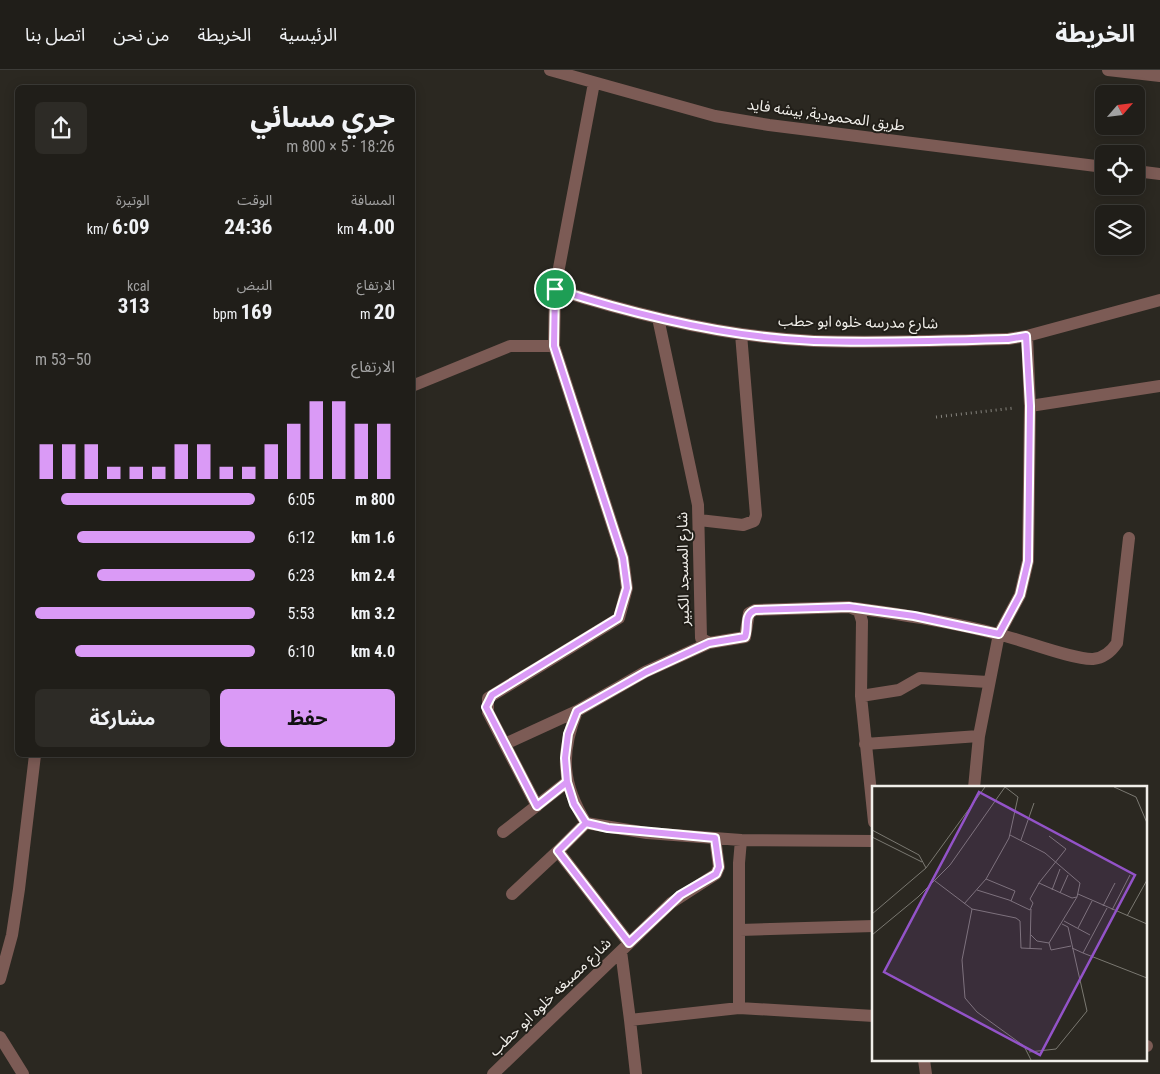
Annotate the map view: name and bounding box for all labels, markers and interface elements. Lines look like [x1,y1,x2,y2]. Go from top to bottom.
text: الخريطة [1055,20,1135,48]
text: اتصل بنا [25,24,85,45]
text: من نحن [113,24,169,45]
text: الخريطة [197,24,251,45]
text: الرئيسية [279,24,337,45]
north arrow [1095,85,1145,135]
map controls [1095,85,1145,255]
street label: طريق المحمودية, بيشه فايد [746,95,906,136]
text: جري مسائي [250,101,395,134]
button: share [35,102,87,154]
text: 18:26 · 5 × 800 m [286,137,395,156]
button: locate [1095,145,1145,195]
text: الوتيرة [116,192,150,208]
text: الوقت [237,192,272,208]
text: المسافة [351,192,395,208]
button: layers [1095,205,1145,255]
text: 6:09 [112,215,150,239]
text: 24:36 [224,215,272,239]
text: 4.00 [357,215,395,239]
text: /km [87,221,112,237]
text: km [337,221,357,237]
pin [534,268,576,310]
icon: arrive [541,275,569,303]
text: النبض [237,277,272,293]
text: الارتفاع [357,277,395,293]
text: kcal [127,278,150,294]
text: 313 [118,294,150,318]
text: 169 [241,300,272,324]
text: 20 [374,300,395,324]
text: bpm [213,306,241,322]
text: m [360,306,374,322]
street label: شارع مدرسه خلوه ابو حطب [778,312,938,335]
text: 50–53 m [35,350,91,369]
text: الارتفاع [351,357,395,376]
text: 6:05 [288,490,315,509]
text: 800 m [355,490,395,509]
street label: شارع المسجد الكبير [673,511,696,627]
text: 6:12 [288,528,315,547]
text: 1.6 km [351,528,395,547]
text: 6:23 [288,566,315,585]
text: 2.4 km [351,566,395,585]
text: 5:53 [288,604,315,623]
text: 3.2 km [351,604,395,623]
text: 6:10 [288,642,315,661]
text: 4.0 km [351,642,395,661]
button: مشاركة [35,689,210,747]
button: حفظ [220,689,395,747]
inset map [872,786,1148,1062]
street label: شارع مصبغه خلوه ابو حطب [485,934,617,1062]

